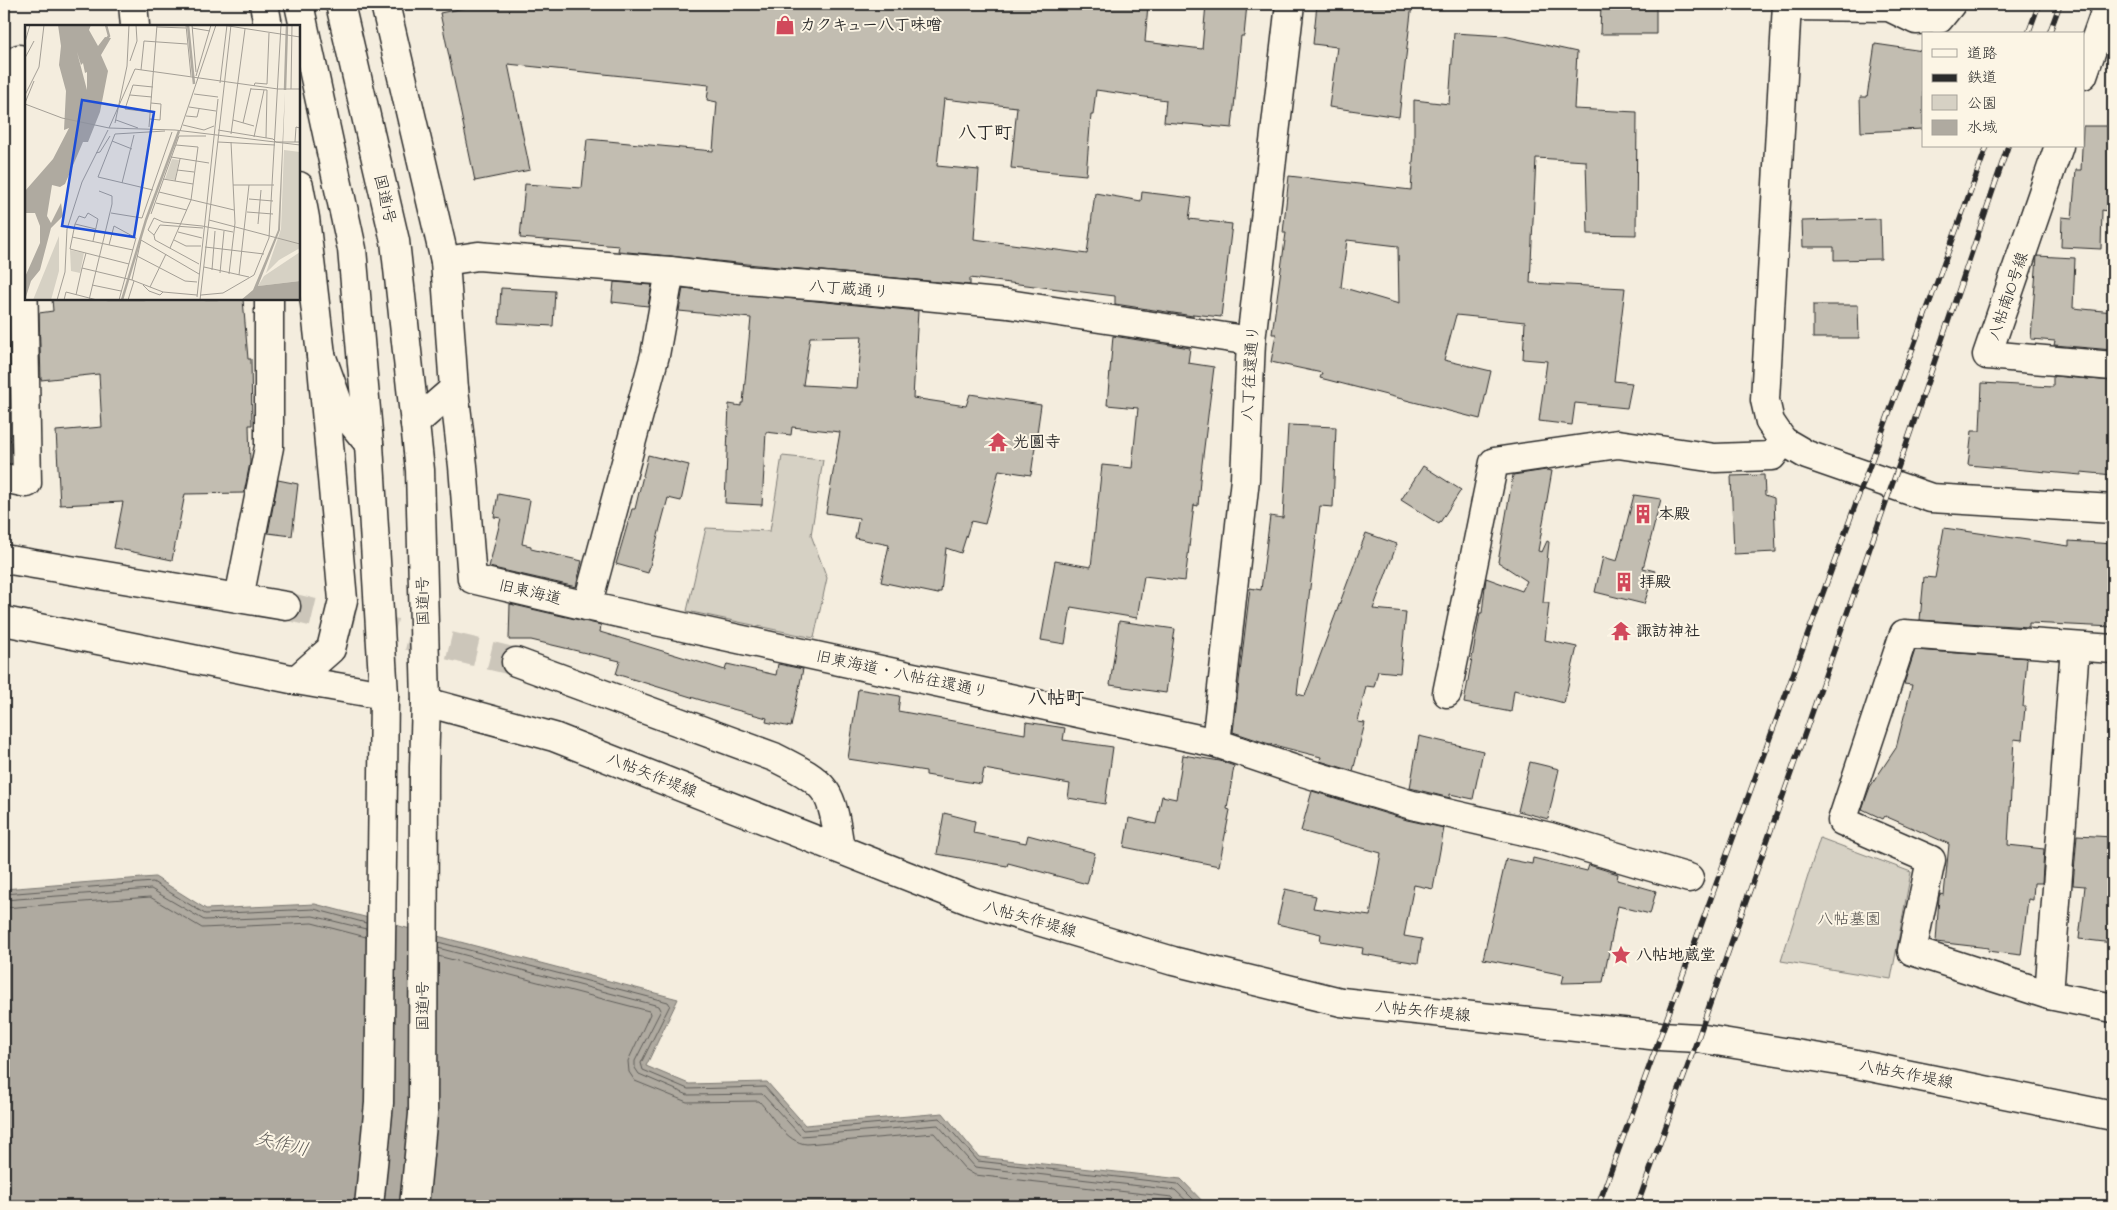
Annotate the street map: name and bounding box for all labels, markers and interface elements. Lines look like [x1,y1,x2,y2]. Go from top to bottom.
shop icon: カクキュー八丁味噌 [774,14,796,36]
place label: カクキュー八丁味噌 [800,14,942,36]
inset map [25,25,300,300]
legend [1922,32,2084,148]
text: 道路 [1967,43,1997,64]
text: 鉄道 [1967,67,1997,88]
text: 公園 [1967,93,1997,114]
text: 水域 [1967,117,1997,138]
district label: 八丁町 [958,120,1012,145]
street label: 国道1号 [369,172,401,226]
street label: 八帖南10号線 [1983,249,2033,343]
street label: 八丁蔵通り [808,275,890,303]
street label: 八丁往還通り [1236,324,1264,422]
temple icon: 光圓寺 [987,431,1009,453]
place label: 光圓寺 [1013,431,1061,453]
building icon: 本殿 [1632,503,1654,525]
place label: 本殿 [1658,503,1690,525]
building icon: 拝殿 [1613,571,1635,593]
place label: 拝殿 [1639,571,1671,593]
street label: 旧東海道 [496,574,564,610]
street label: 国道1号 [412,576,434,626]
temple icon: 諏訪神社 [1610,620,1632,642]
place label: 諏訪神社 [1636,620,1700,642]
street label: 旧東海道・八帖往還通り [814,645,990,703]
district label: 八帖町 [1027,685,1085,712]
street label: 八帖矢作堤線 [603,747,701,803]
street label: 八帖矢作堤線 [981,895,1079,943]
park label: 八帖墓園 [1817,908,1881,930]
place icon: 八帖地蔵堂 [1610,944,1632,966]
place label: 八帖地蔵堂 [1636,944,1716,966]
street label: 国道1号 [412,981,434,1031]
street label: 八帖矢作堤線 [1374,995,1472,1027]
street label: 八帖矢作堤線 [1857,1054,1955,1094]
water label: 矢作川 [253,1126,311,1162]

